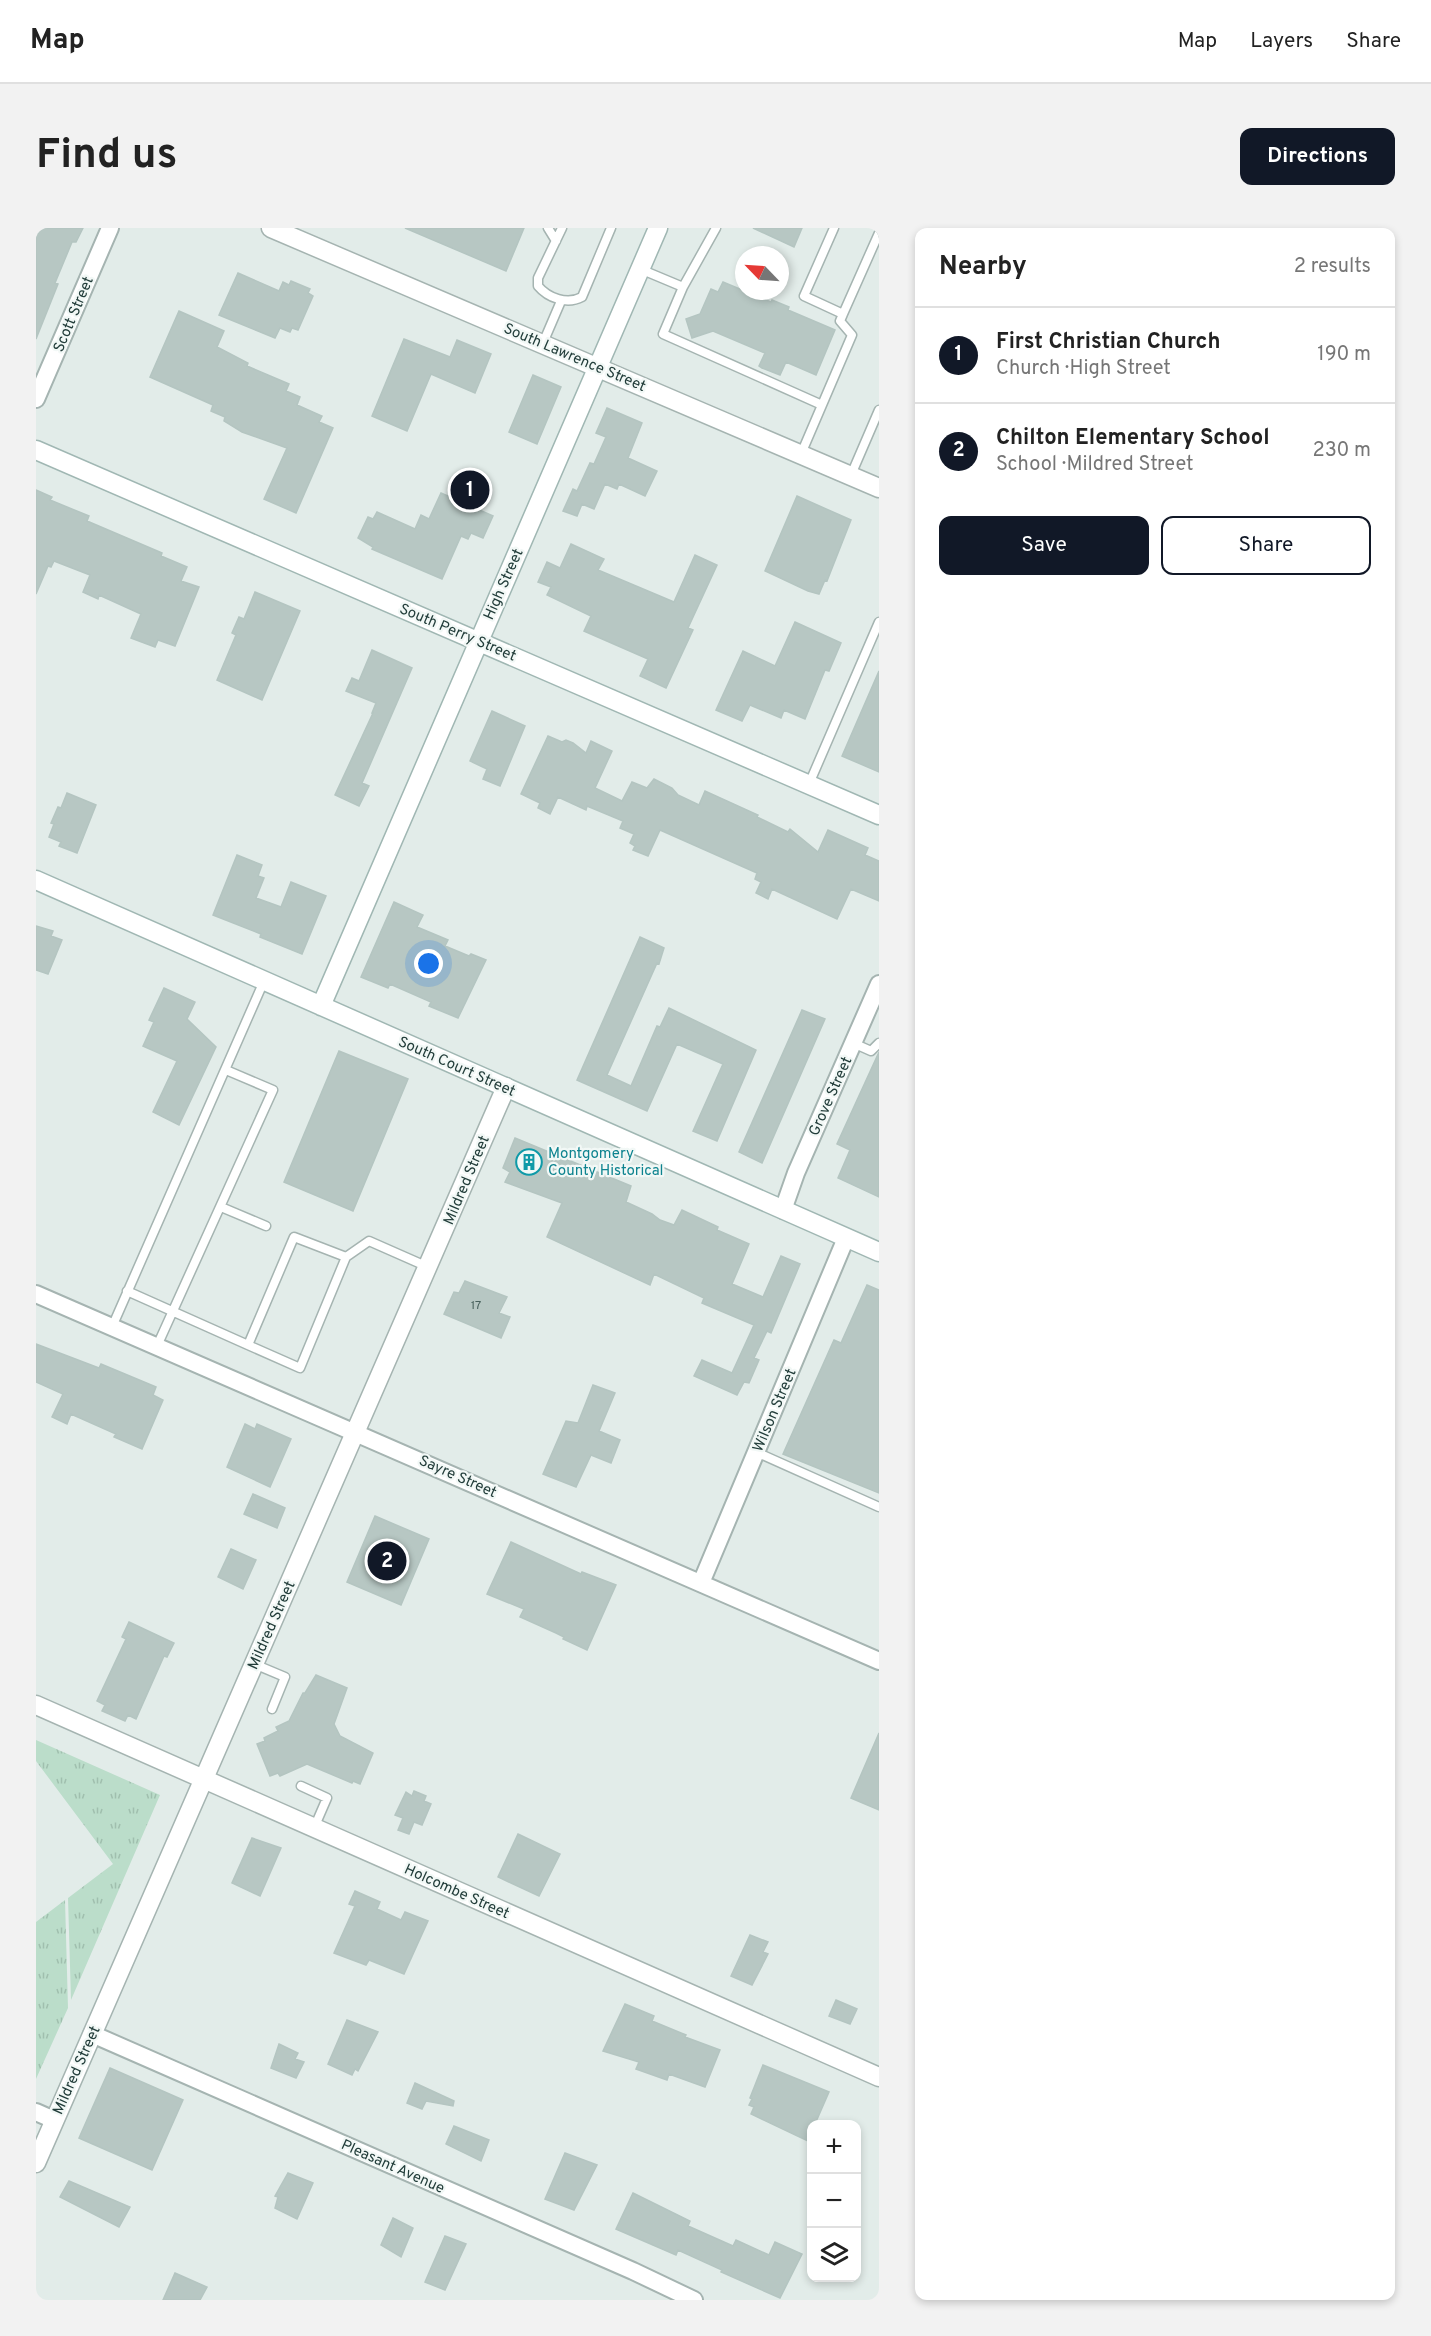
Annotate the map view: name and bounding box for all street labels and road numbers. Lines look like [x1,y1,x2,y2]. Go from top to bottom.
street label: Scott Street [50,274,99,355]
street label: South Lawrence Street [500,320,648,397]
street label: High Street [480,546,529,623]
street label: South Perry Street [396,600,519,667]
street label: South Court Street [395,1033,518,1102]
street label: Grove Street [805,1054,857,1139]
street label: Mildred Street [440,1133,495,1228]
street label: Wilson Street [749,1366,801,1455]
street label: Sayre Street [415,1452,499,1503]
street label: Mildred Street [244,1578,300,1673]
street label: Holcombe Street [401,1861,512,1924]
street label: Mildred Street [49,2023,105,2118]
street label: Pleasant Avenue [338,2136,447,2199]

